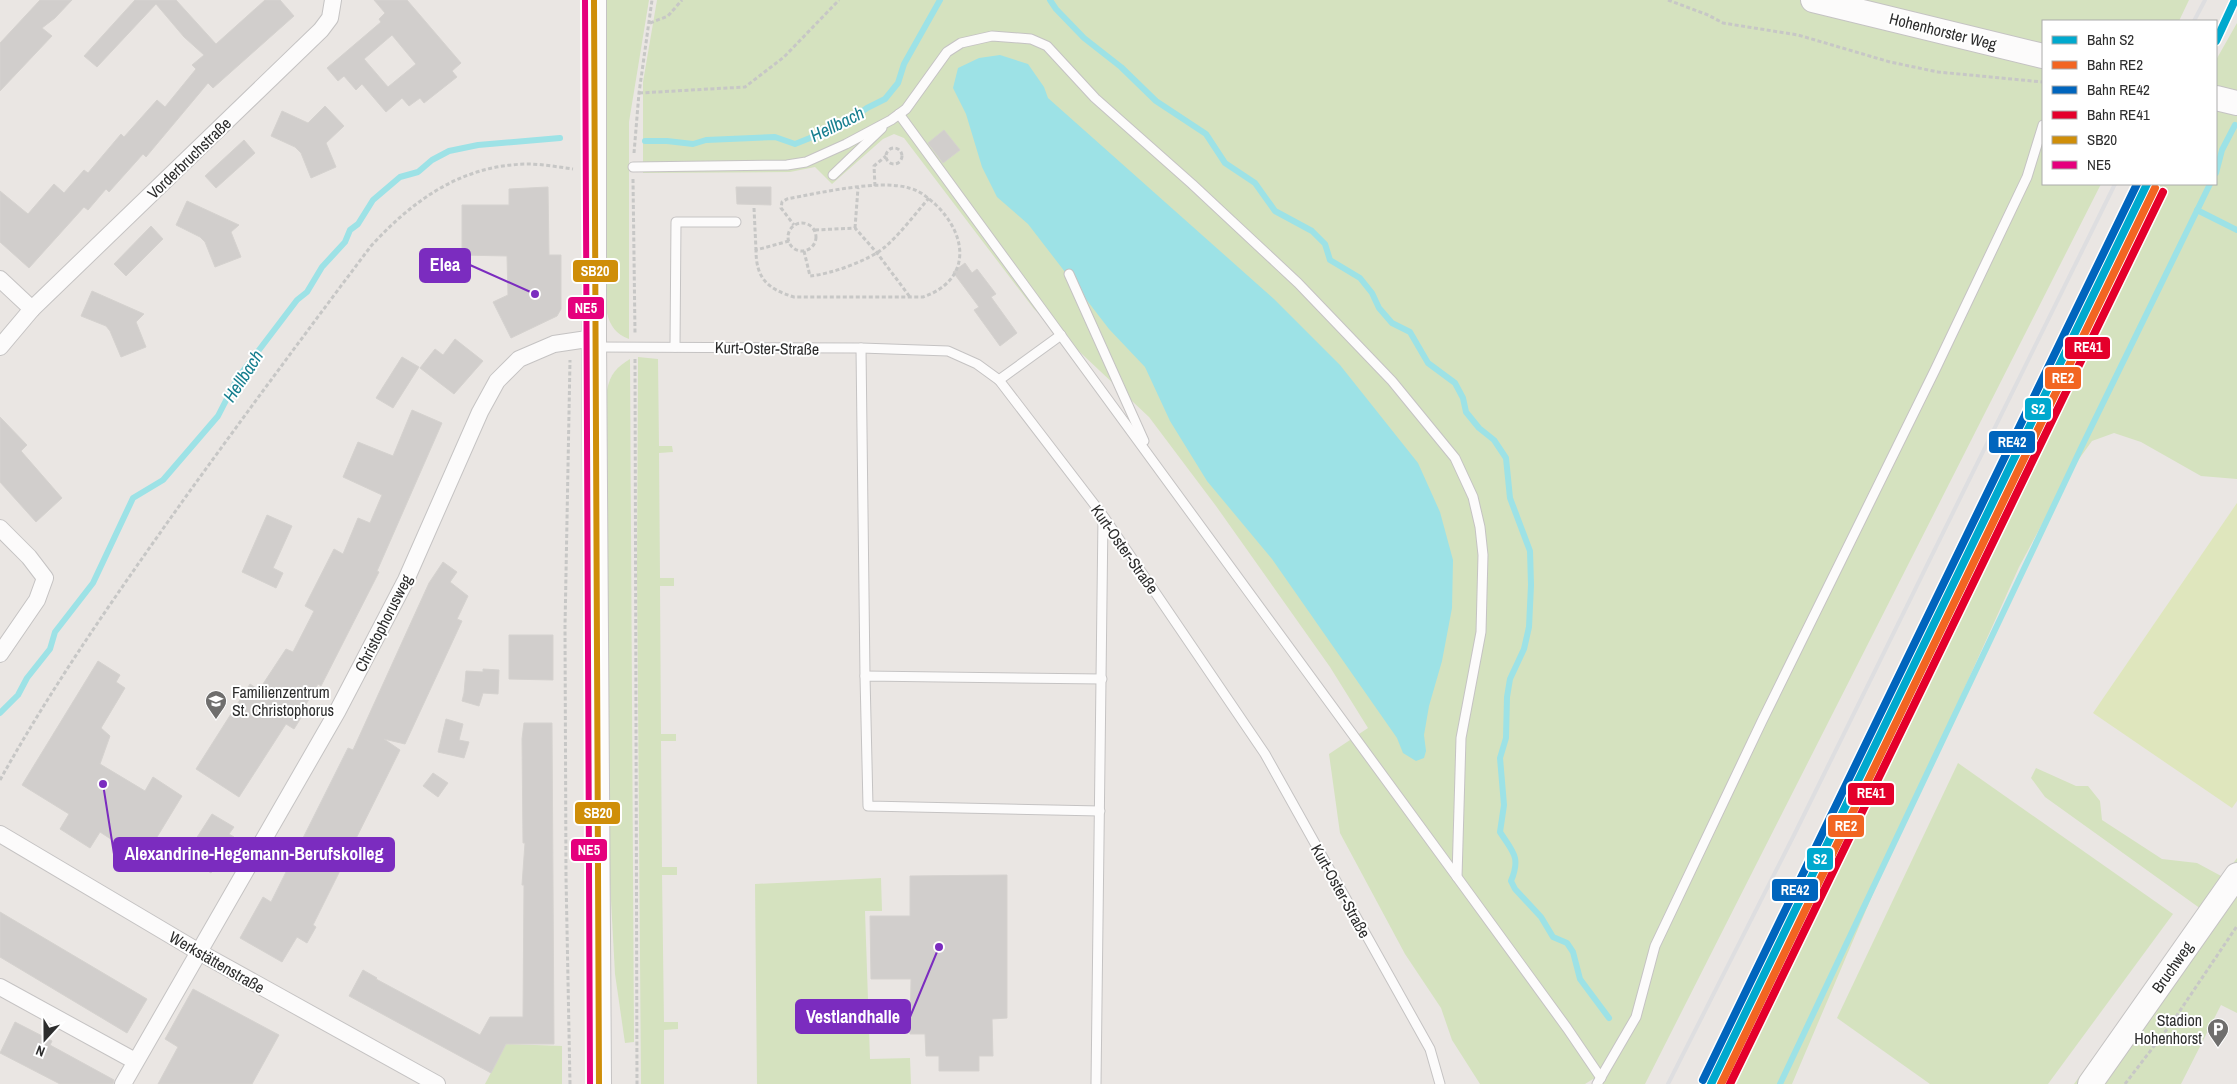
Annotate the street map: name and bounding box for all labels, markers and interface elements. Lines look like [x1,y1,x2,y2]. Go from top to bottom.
street label: Hohenhorster Weg [1887,7,2000,55]
legend [2042,20,2217,185]
text: Bahn S2 [2087,29,2134,50]
text: Bahn RE2 [2087,54,2143,75]
text: Bahn RE42 [2087,79,2150,100]
water label: Hellbach [806,100,868,148]
text: Bahn RE41 [2087,104,2150,125]
street label: Vorderbruchstraße [142,112,236,204]
text: SB20 [2087,129,2117,150]
text: NE5 [2087,154,2111,175]
callout: Elea [420,249,470,282]
text: Elea [430,252,461,277]
line badge: SB20 [572,259,619,283]
text: SB20 [581,262,609,280]
line badge: NE5 [567,296,605,320]
text: NE5 [575,299,598,317]
street label: Kurt-Oster-Straße [715,336,819,360]
line badge: RE41 [2064,336,2111,360]
text: RE41 [2074,338,2103,356]
water label: Hellbach [217,345,269,407]
line badge: RE2 [2044,366,2082,390]
text: RE2 [2052,369,2074,387]
line badge: S2 [2024,397,2052,421]
text: S2 [2031,400,2045,418]
line badge: RE42 [1988,430,2036,454]
text: RE42 [1998,433,2026,451]
street label: Kurt-Oster-Straße [1086,500,1164,598]
street label: Christophorusweg [349,570,417,675]
place label: Familienzentrum St. Christophorus [232,681,334,721]
school or university icon: Familienzentrum St. Christophorus [204,689,228,720]
line badge: RE41 [1847,782,1895,806]
text: RE41 [1857,784,1886,802]
line badge: SB20 [574,801,621,825]
text: SB20 [584,804,612,822]
line badge: RE2 [1827,814,1865,838]
text: RE2 [1835,817,1857,835]
callout: Alexandrine-Hegemann-Berufskolleg [114,838,394,871]
line badge: NE5 [570,838,608,862]
street label: Kurt-Oster-Straße [1306,840,1376,942]
text: Alexandrine-Hegemann-Berufskolleg [124,841,384,866]
text: NE5 [578,841,601,859]
line badge: S2 [1806,847,1834,871]
text: S2 [1813,850,1827,868]
line badge: RE42 [1771,878,1819,902]
text: RE42 [1781,881,1809,899]
street label: Werkstättenstraße [165,926,269,998]
street label: Bruchweg [2146,936,2198,997]
callout: Vestlandhalle [796,1000,910,1033]
text: Vestlandhalle [806,1004,900,1029]
place label: Stadion Hohenhorst [2134,1009,2202,1049]
north arrow [20,1014,70,1064]
parking icon: Stadion Hohenhorst [2206,1017,2230,1048]
text: N [33,1041,47,1061]

